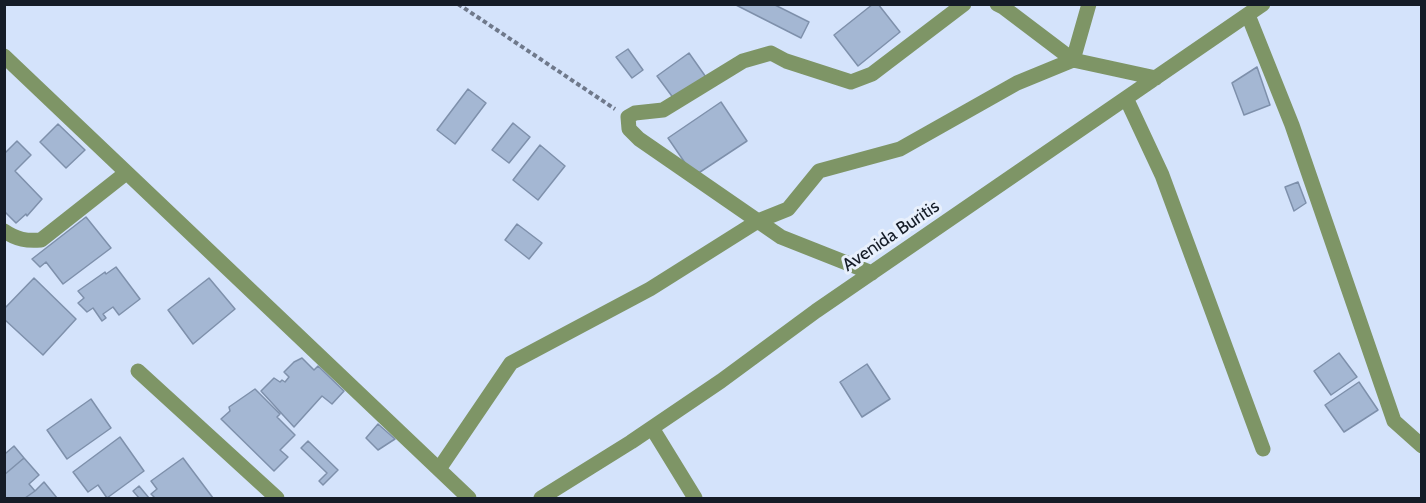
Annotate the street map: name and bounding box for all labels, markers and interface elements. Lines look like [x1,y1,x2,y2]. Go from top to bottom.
street label: Avenida Buritis [839,196,943,276]

